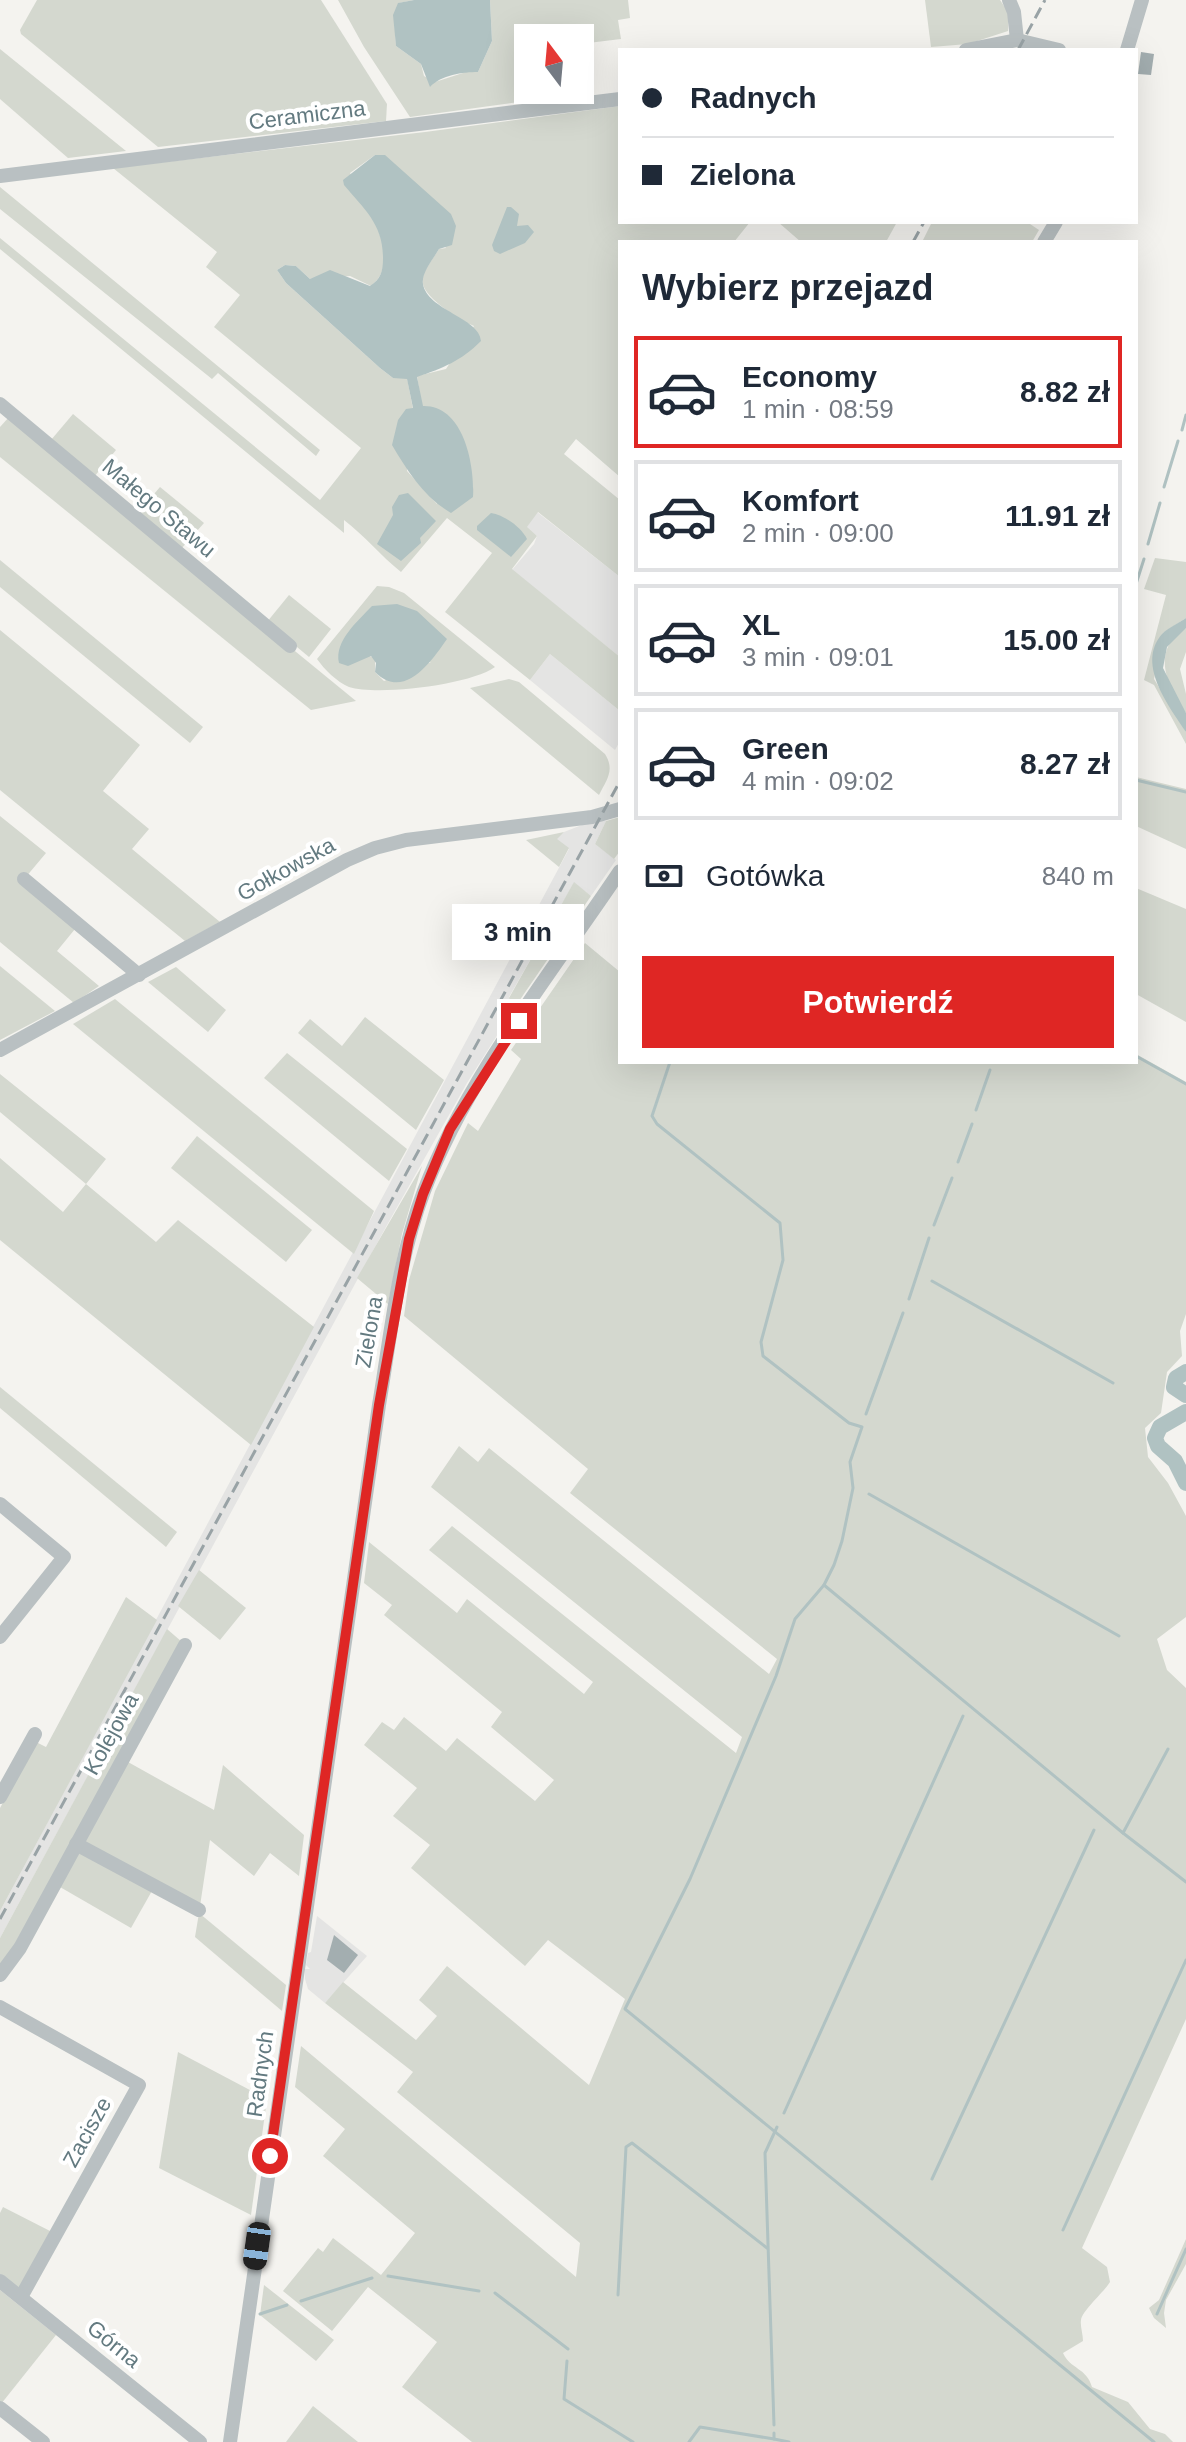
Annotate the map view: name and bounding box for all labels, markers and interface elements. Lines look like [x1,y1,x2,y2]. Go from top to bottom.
north arrow [514,24,594,104]
map controls [514,24,594,104]
text: Radnych [690,81,817,114]
street label: Ceramiczna [247,95,368,135]
text: Zielona [690,158,795,191]
text: Wybierz przejazd [642,267,933,308]
icon: car [646,356,718,428]
text: Economy [742,360,877,393]
text: 8.82 zł [1020,375,1110,408]
text: 1 min · 08:59 [742,394,894,424]
street label: Małego Stawu [98,454,220,562]
icon: car [646,480,718,552]
text: Komfort [742,484,859,517]
text: 11.91 zł [1005,499,1110,532]
text: 2 min · 09:00 [742,518,894,548]
icon: car [646,604,718,676]
text: XL [742,608,780,641]
text: 15.00 zł [1003,623,1110,656]
text: 3 min · 09:01 [742,642,894,672]
icon: car [646,728,718,800]
text: Green [742,732,829,765]
text: 8.27 zł [1020,747,1110,780]
text: 4 min · 09:02 [742,766,894,796]
street label: Gołkowska [233,832,340,906]
icon: cash [642,854,686,898]
text: Gotówka [706,859,824,892]
text: 840 m [1042,861,1114,891]
callout: 3 min [453,905,585,961]
text: 3 min [484,917,552,947]
button: Potwierdź [642,956,1114,1048]
route end [501,1003,537,1039]
street label: Zielona [350,1294,388,1370]
street label: Kolejowa [78,1688,144,1779]
street label: Radnych [242,2029,278,2119]
street label: Zacisze [58,2093,116,2171]
route start [252,2138,288,2174]
car [242,2221,272,2271]
street label: Górna [82,2315,146,2373]

